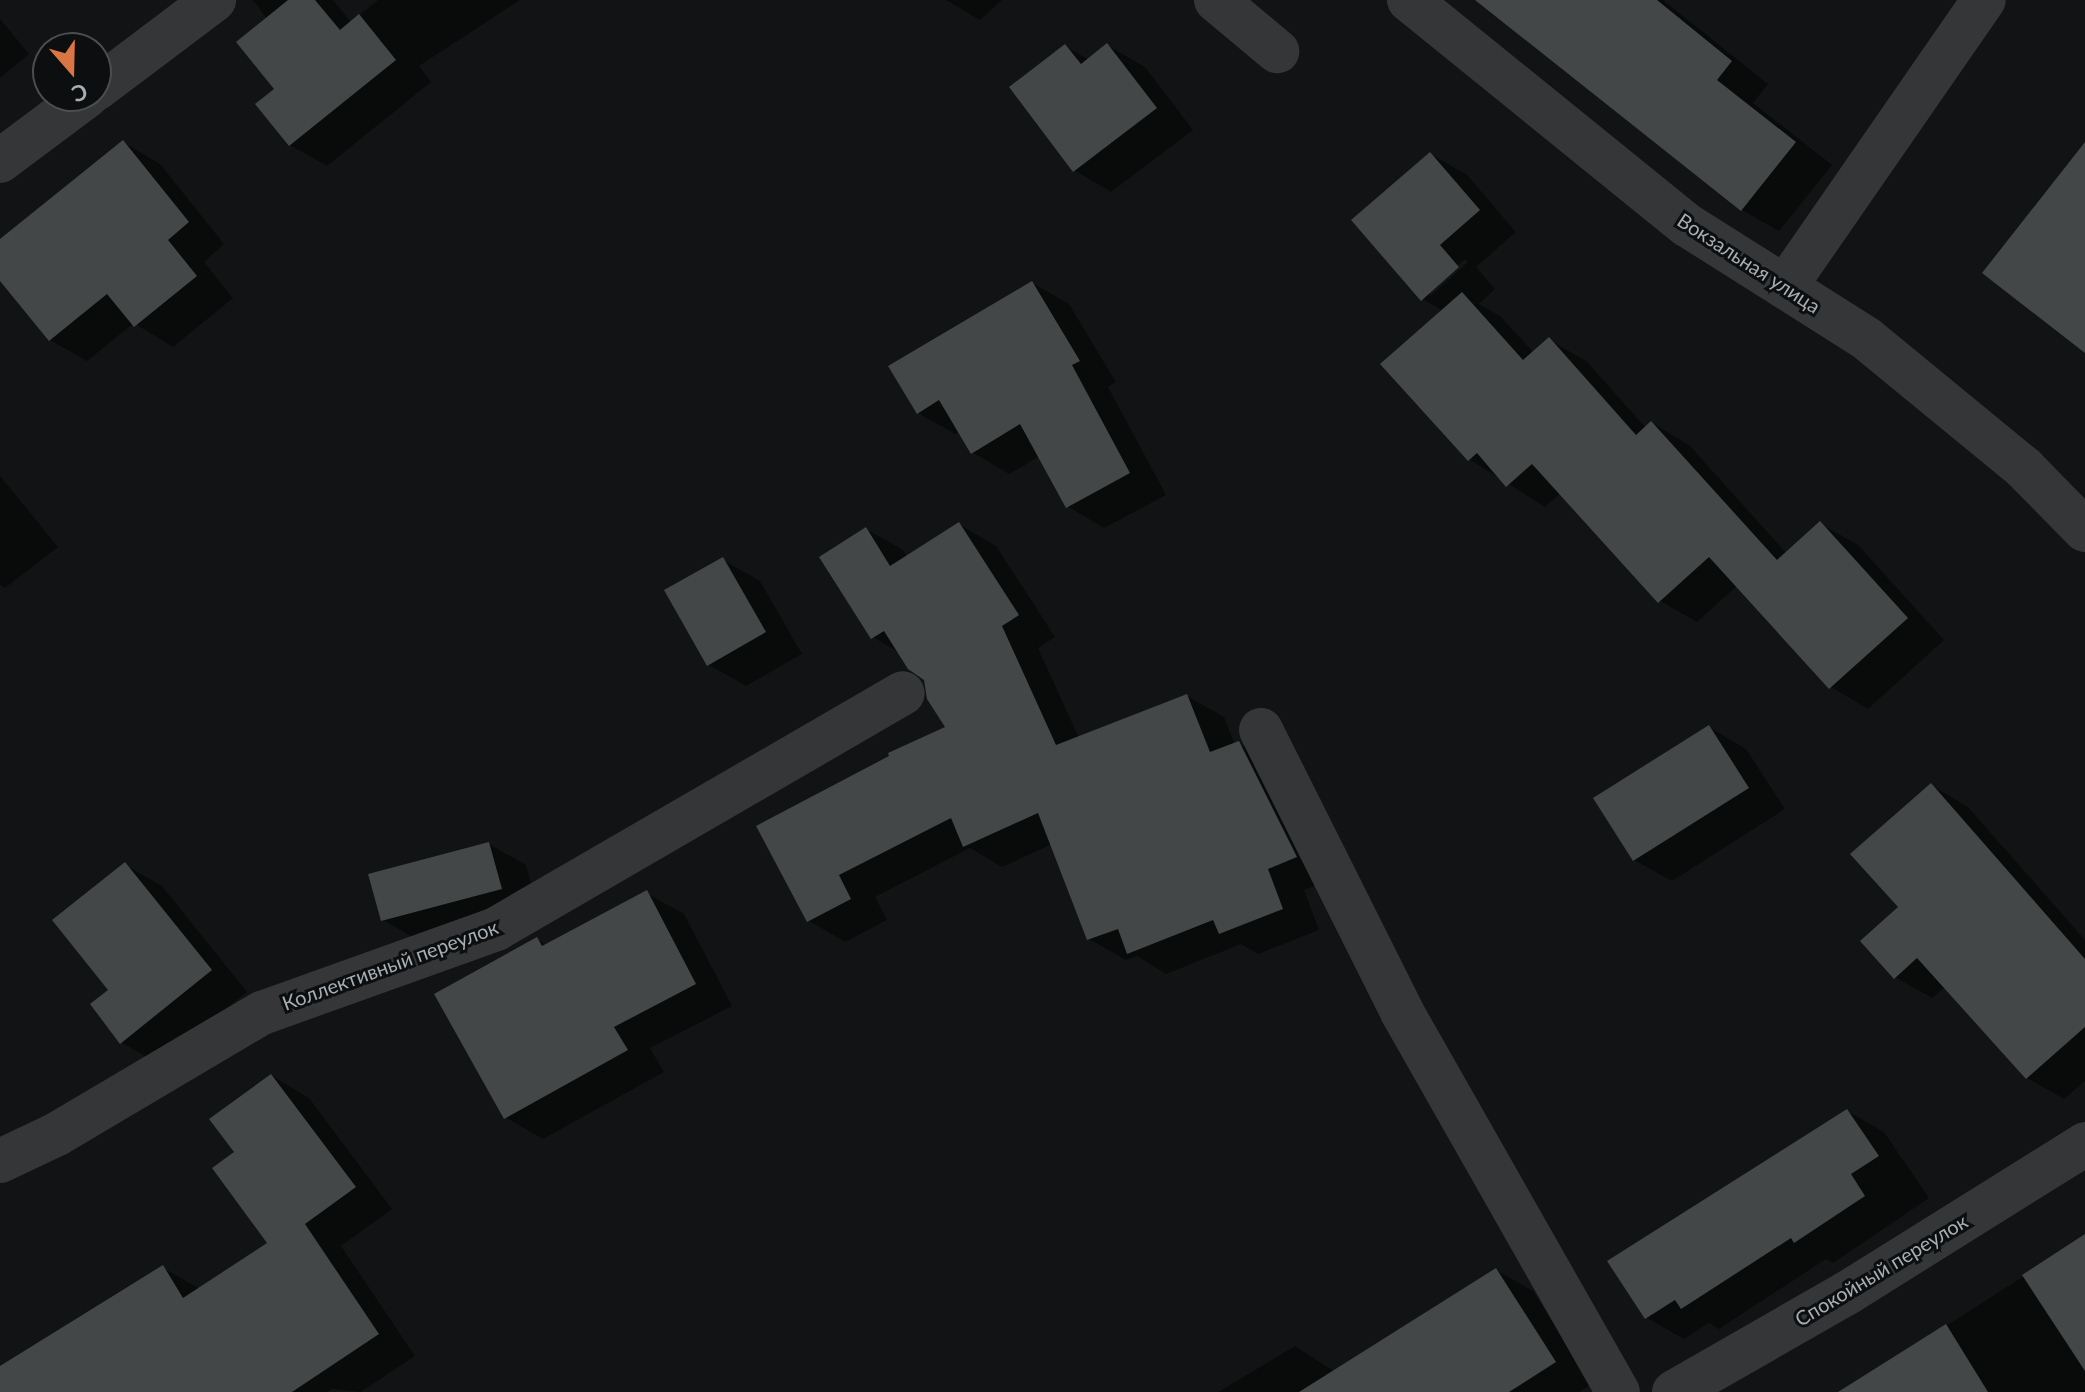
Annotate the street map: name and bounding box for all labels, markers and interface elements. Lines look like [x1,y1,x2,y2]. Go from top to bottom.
north arrow [32,32,112,112]
text: С [68,78,91,108]
street label: Вокзальная улица [1673,208,1825,318]
street label: Коллективный переулок [279,915,501,1015]
street label: Спокойный переулок [1790,1209,1972,1331]

